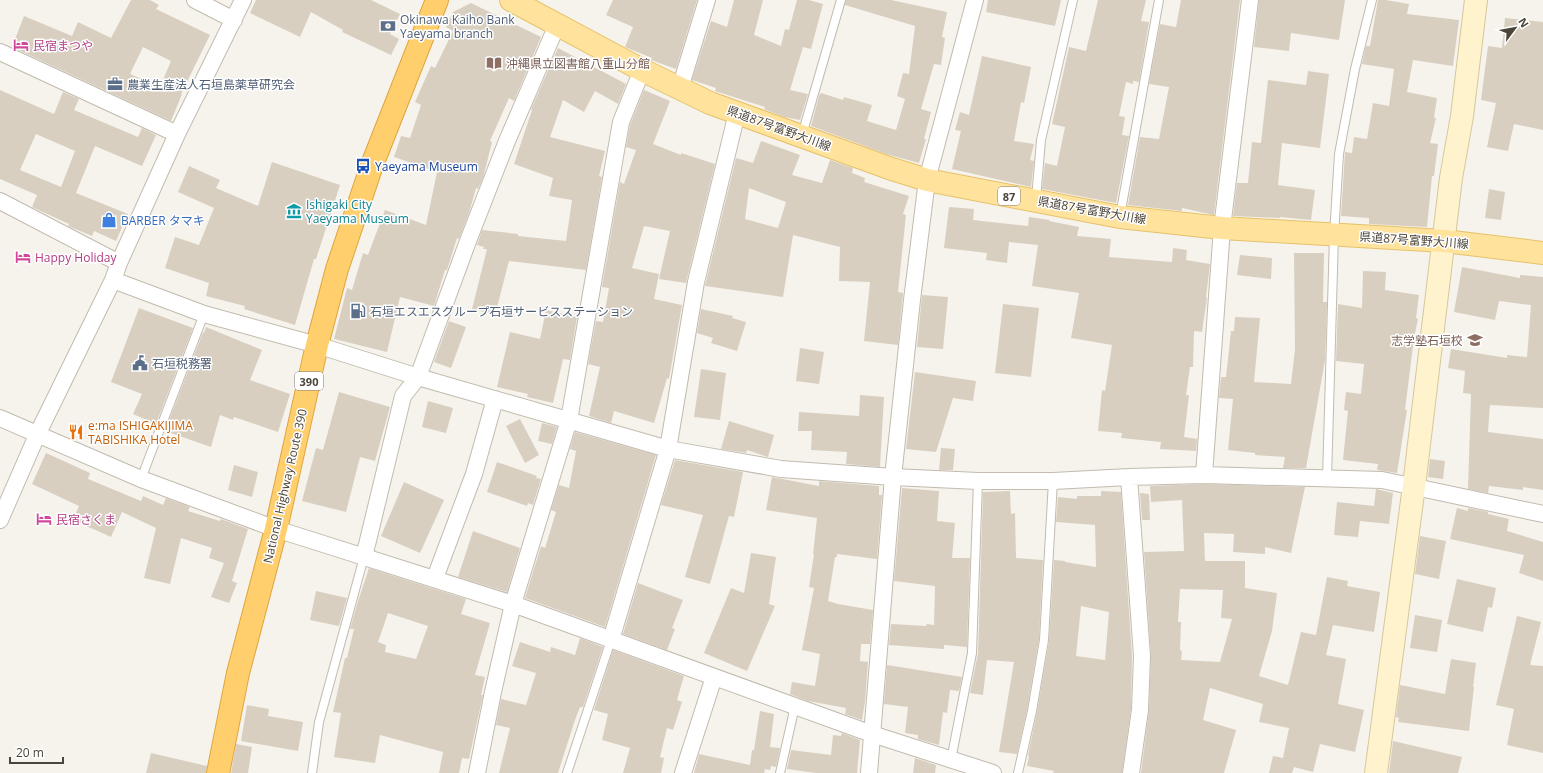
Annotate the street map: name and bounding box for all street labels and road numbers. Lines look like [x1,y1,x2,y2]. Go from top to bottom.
street label: 県道87号富野大川線 [725,101,833,155]
road number: 87 [998,187,1020,205]
street label: 県道87号富野大川線 [1036,192,1148,228]
street label: 県道87号富野大川線 [1359,228,1469,252]
road number: 390 [295,372,323,390]
street label: National Highway Route 390 [259,407,311,565]

